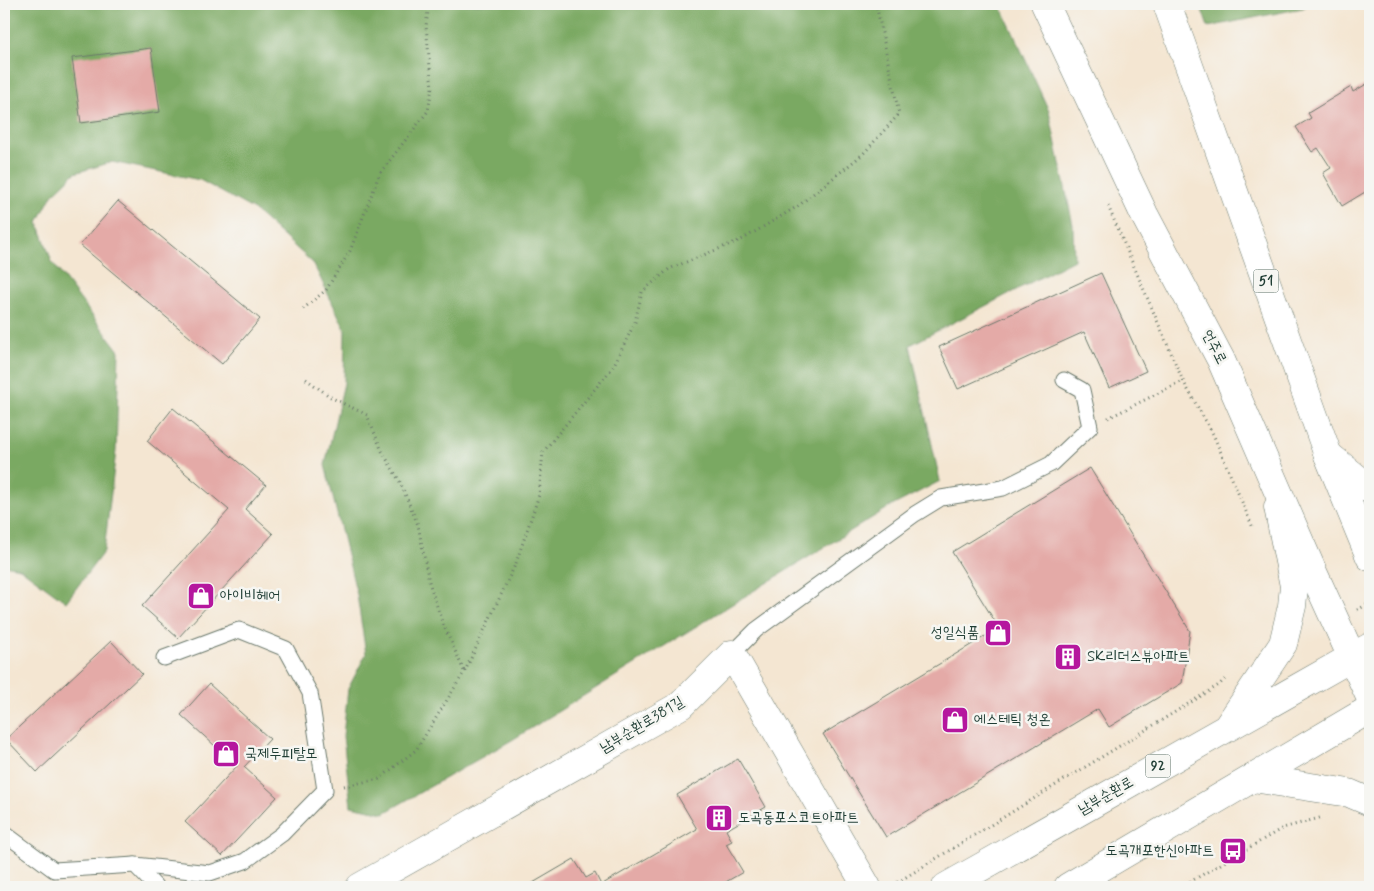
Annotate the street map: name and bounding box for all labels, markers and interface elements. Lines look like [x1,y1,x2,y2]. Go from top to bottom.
road number: 51 [1254,270,1278,292]
street label: 언주로 [1197,326,1231,368]
shop icon: 아이비헤어 [186,581,216,611]
place label: 아이비헤어 [220,586,280,606]
shop icon: 성일식품 [983,618,1013,648]
place label: 성일식품 [931,623,979,643]
building icon: SK리더스뷰아파트 [1053,642,1083,672]
place label: SK리더스뷰아파트 [1087,647,1190,667]
street label: 남부순환로381길 [596,692,688,758]
shop icon: 에스테틱 청온 [940,705,970,735]
place label: 에스테틱 청온 [974,710,1050,730]
shop icon: 국제두피탈모 [211,739,241,769]
place label: 국제두피탈모 [245,744,317,764]
road number: 92 [1146,754,1170,778]
street label: 남부순환로 [1075,772,1137,820]
building icon: 도곡동포스코트아파트 [704,803,734,833]
place label: 도곡동포스코트아파트 [738,808,859,828]
bus stop icon: 도곡개포한신아파트 [1218,836,1248,866]
place label: 도곡개포한신아파트 [1105,841,1214,861]

